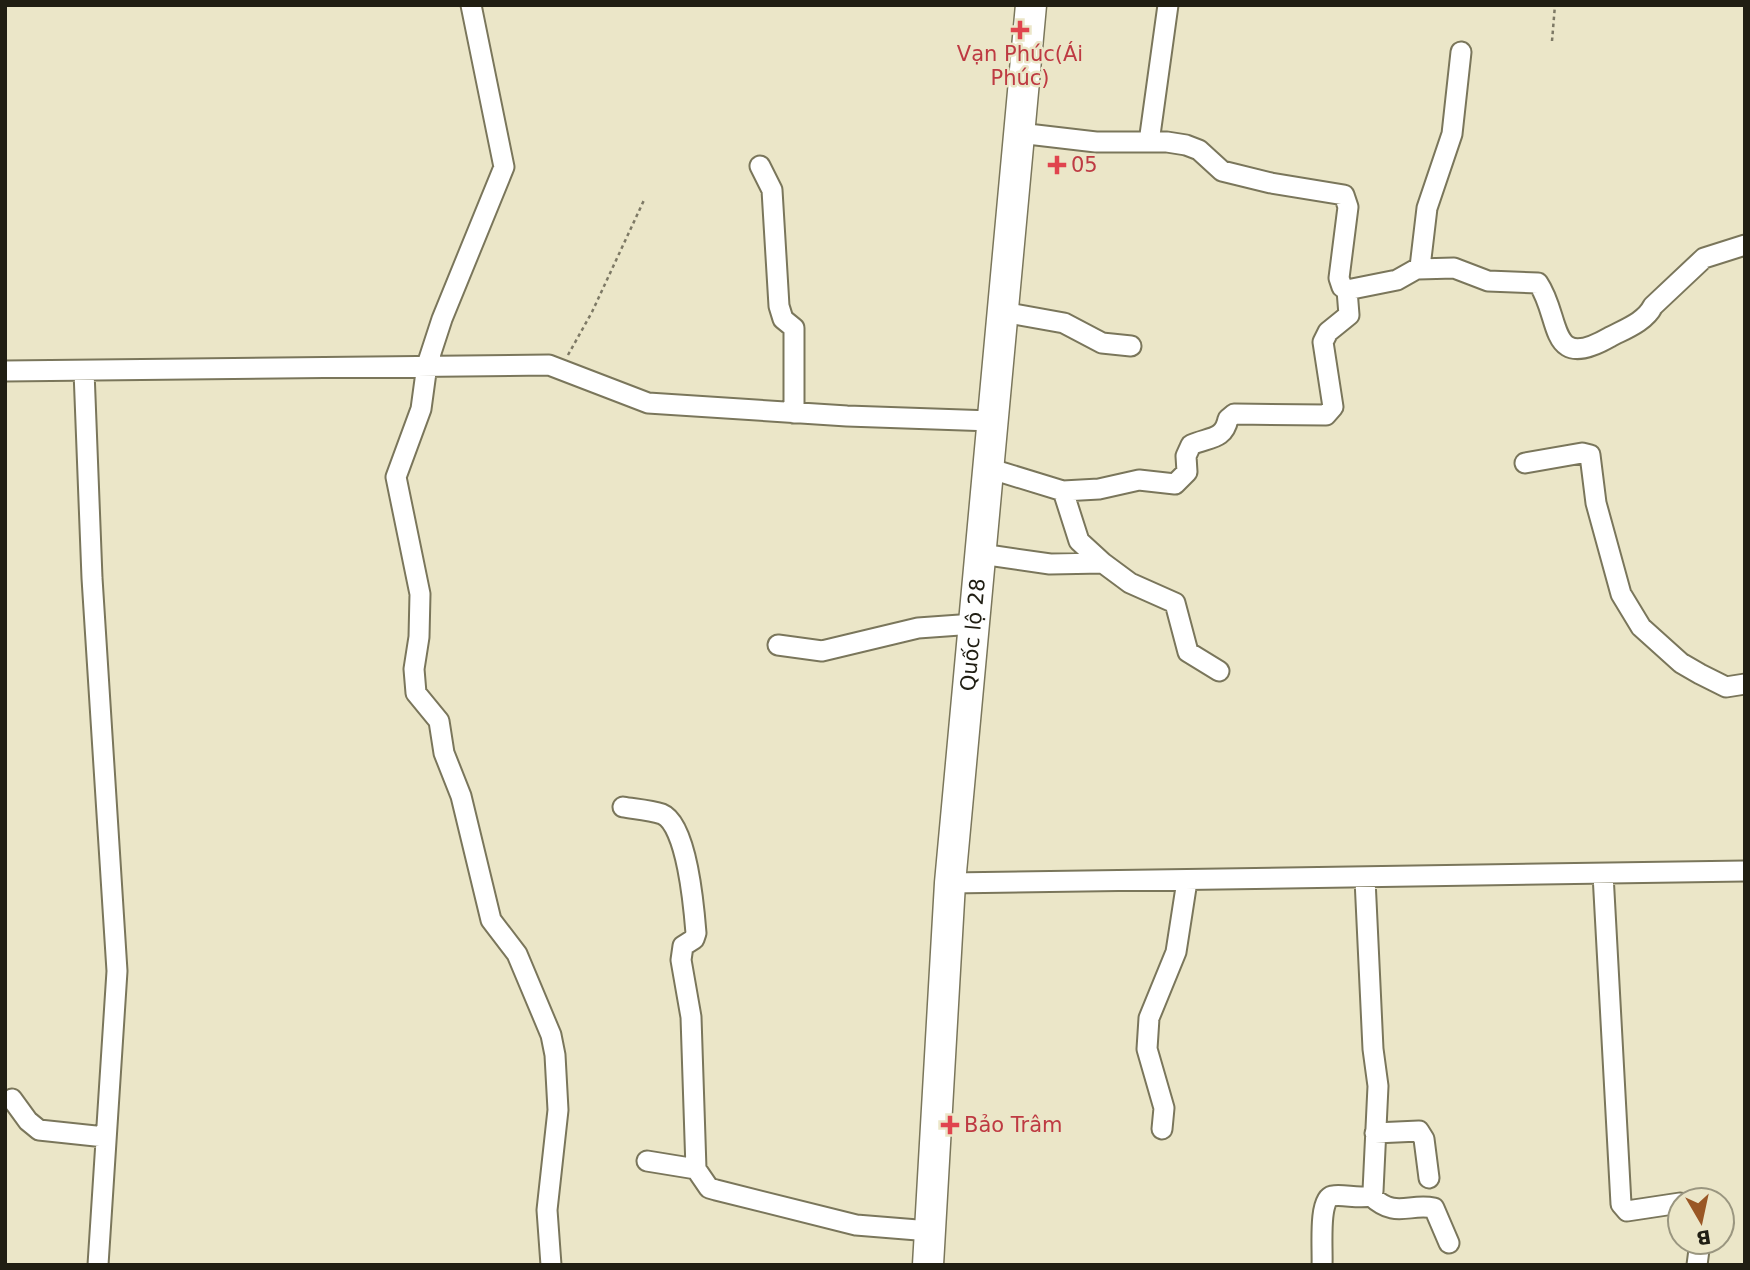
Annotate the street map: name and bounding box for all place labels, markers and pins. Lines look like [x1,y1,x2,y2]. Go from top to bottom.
marker: Vạn Phúc(Ái Phúc) [1012,22,1028,38]
place label: Vạn Phúc(Ái Phúc) [957,41,1083,90]
place label: 05 [1071,153,1098,177]
marker: 05 [1049,157,1065,173]
place label: Bảo Trâm [964,1113,1063,1137]
marker: Bảo Trâm [942,1117,958,1133]

